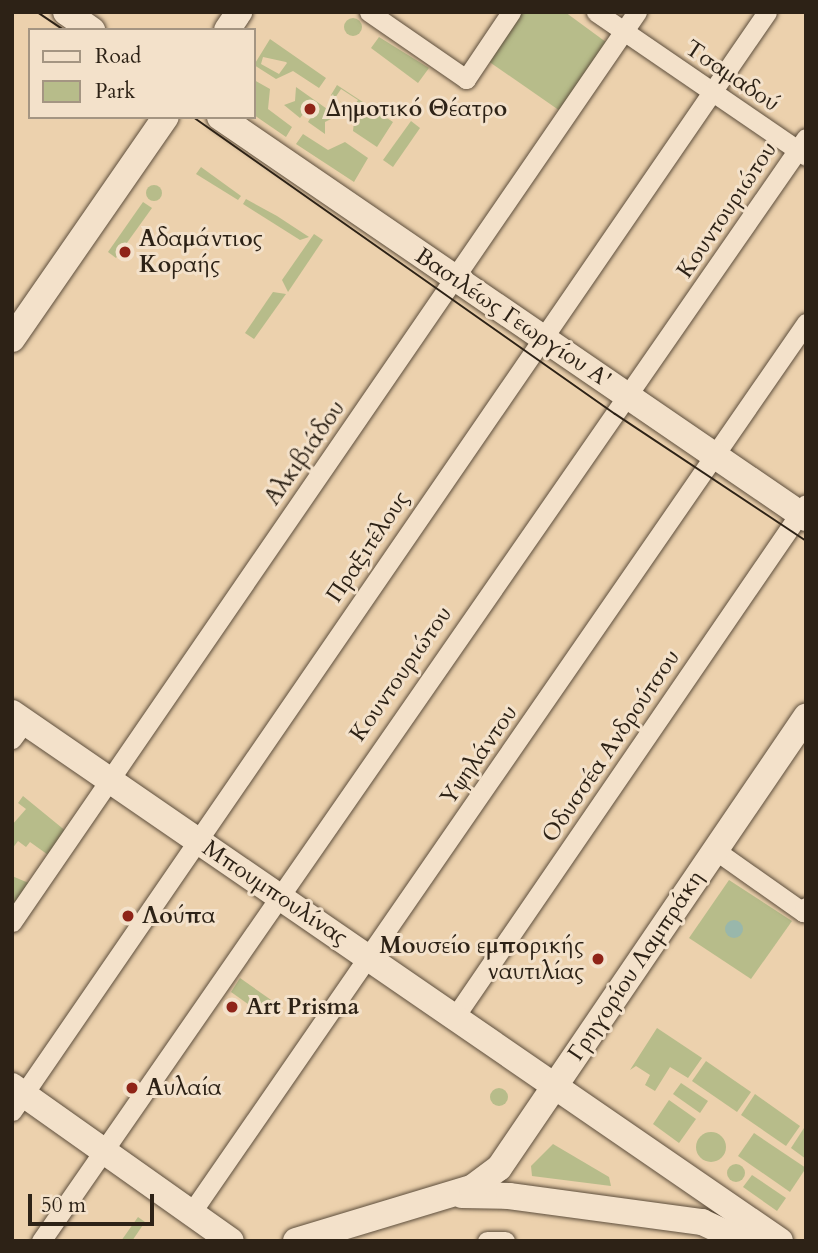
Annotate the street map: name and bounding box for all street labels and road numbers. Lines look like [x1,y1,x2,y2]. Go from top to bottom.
street label: Τσαμαδού [680,34,784,118]
street label: Κουντουριώτου [671,137,783,283]
street label: Βασιλέως Γεωργίου Α' [410,242,616,394]
street label: Αλκιβιάδου [259,395,351,511]
street label: Πραξιτέλους [321,486,415,608]
street label: Κουντουριώτου [344,601,458,747]
street label: Οδυσσέα Ανδρούτσου [536,644,686,848]
street label: Υψηλάντου [435,700,523,810]
street label: Μπουμπουλίνας [197,834,353,952]
street label: Γρηγορίου Λαμπράκη [562,866,710,1066]

